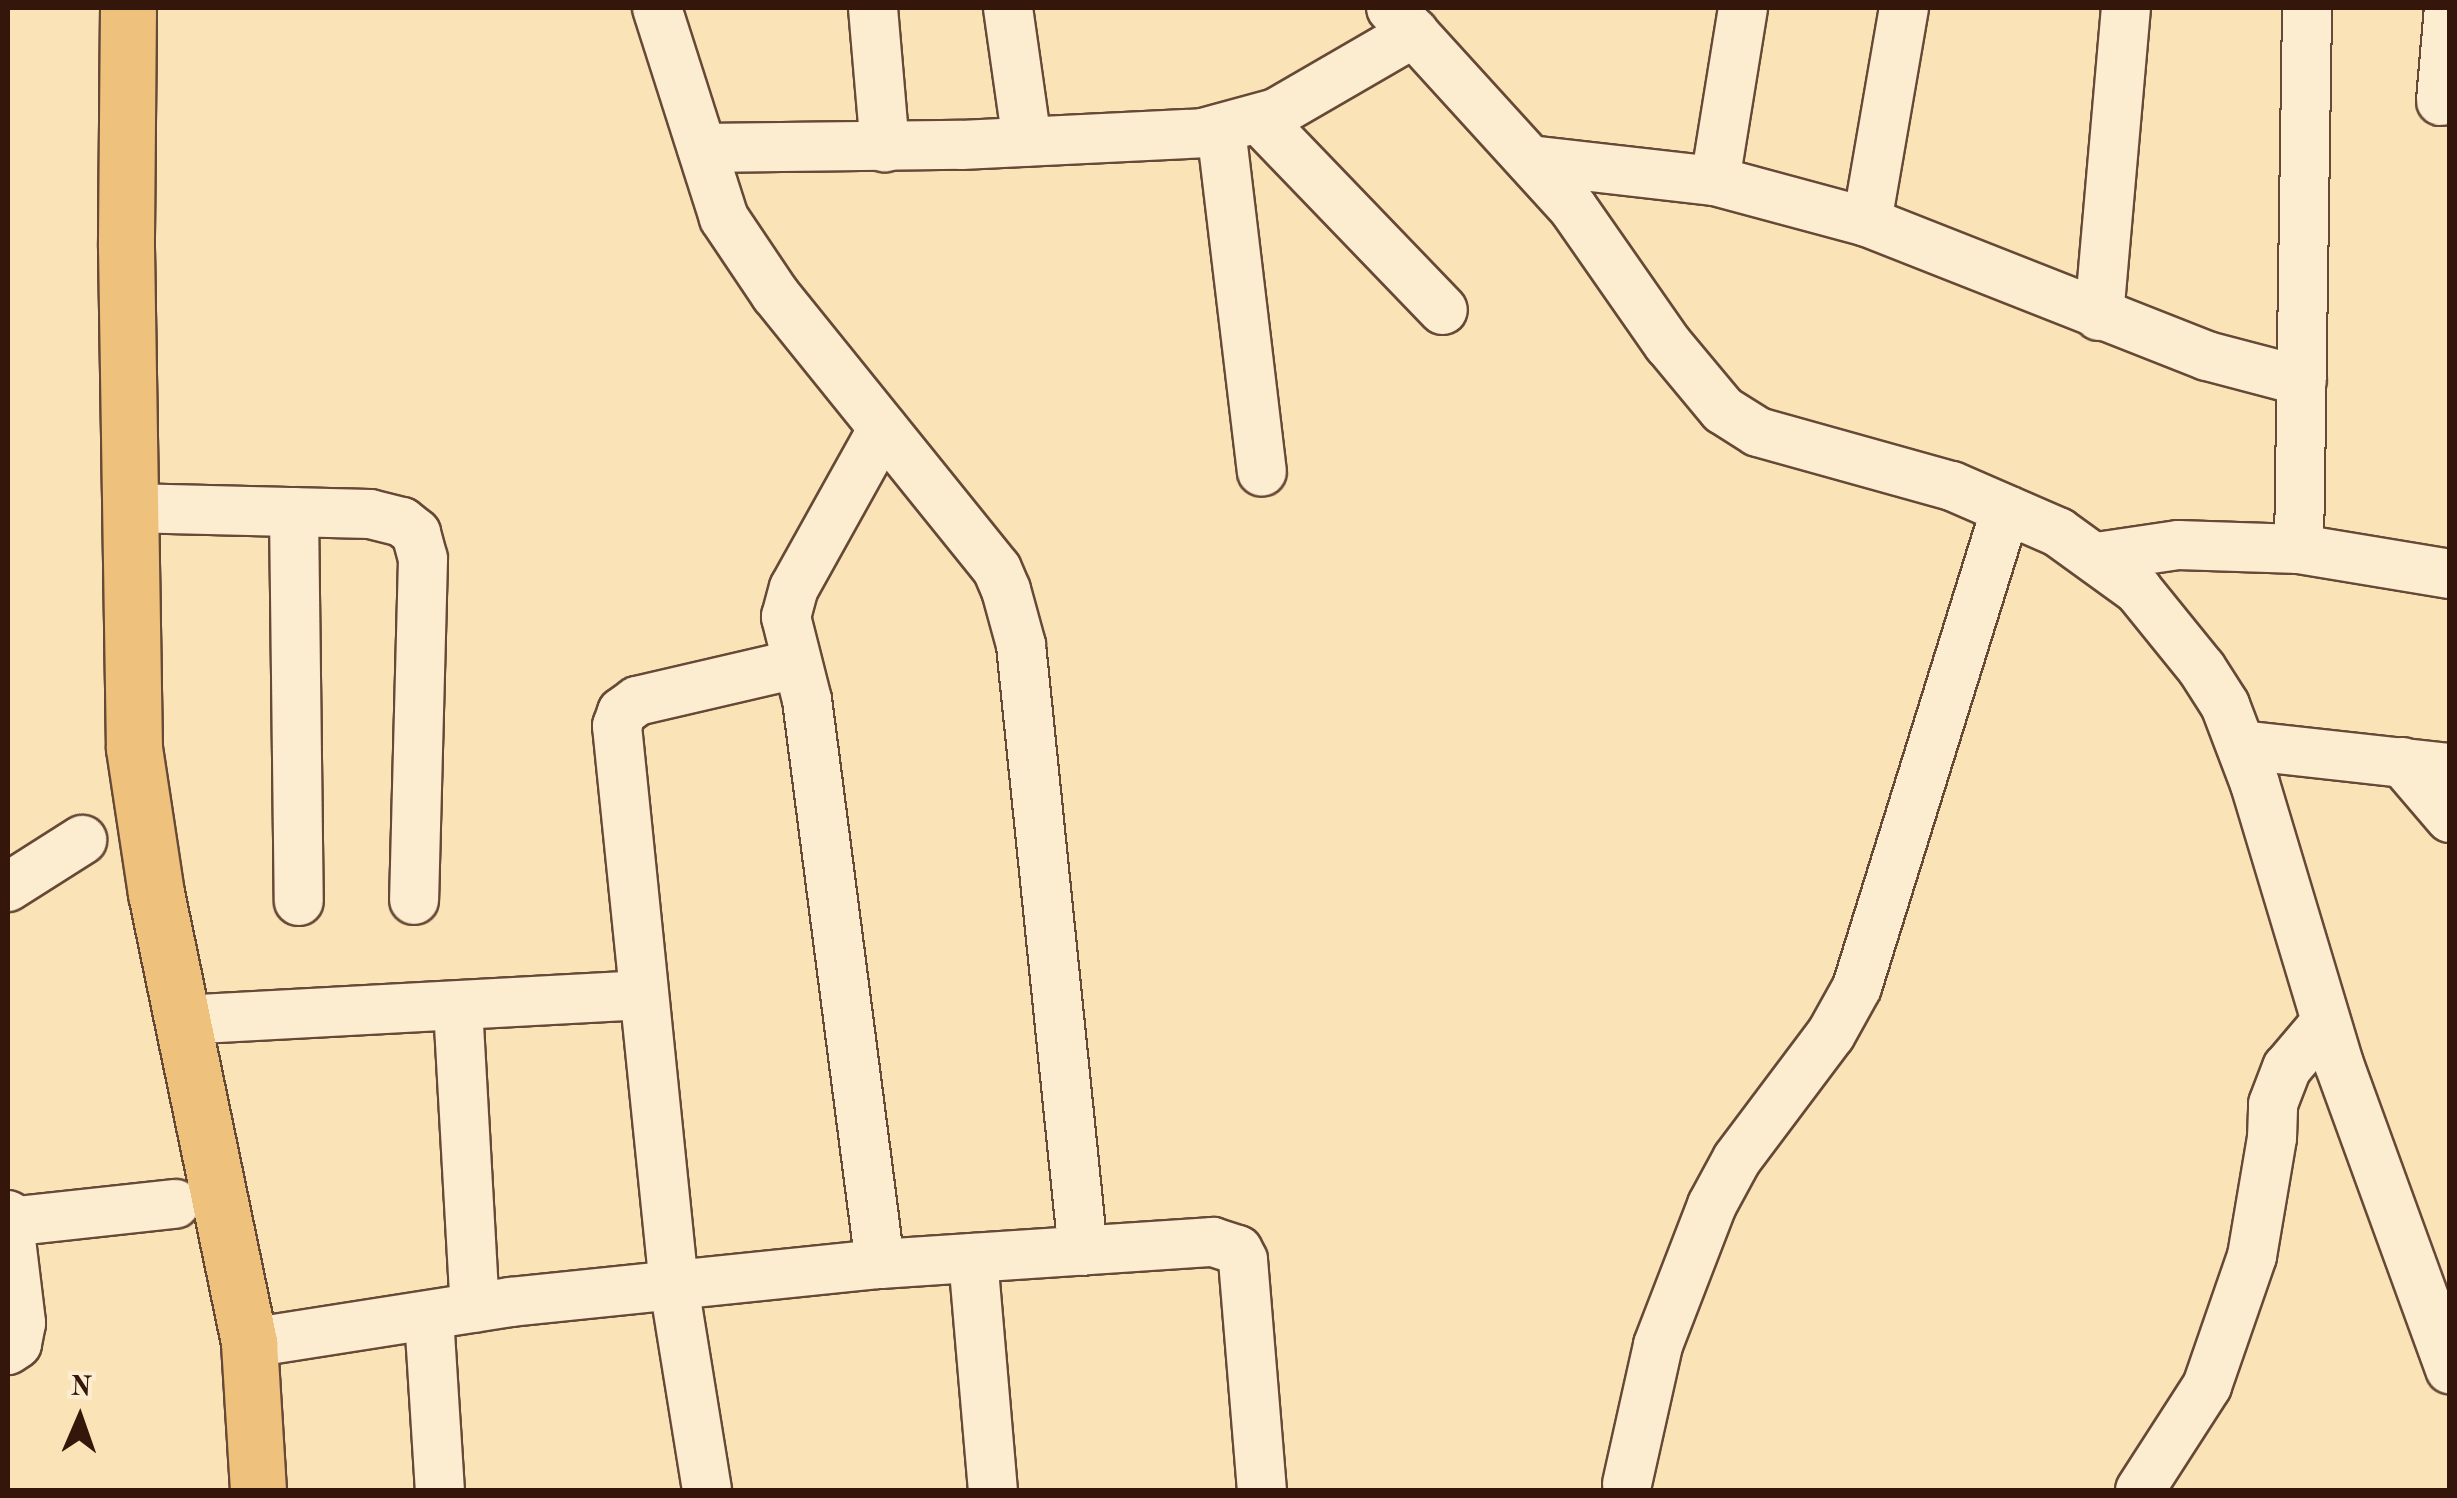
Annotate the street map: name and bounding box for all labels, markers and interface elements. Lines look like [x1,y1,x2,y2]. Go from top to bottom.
north arrow [30,1368,130,1468]
text: N [70,1374,92,1402]

